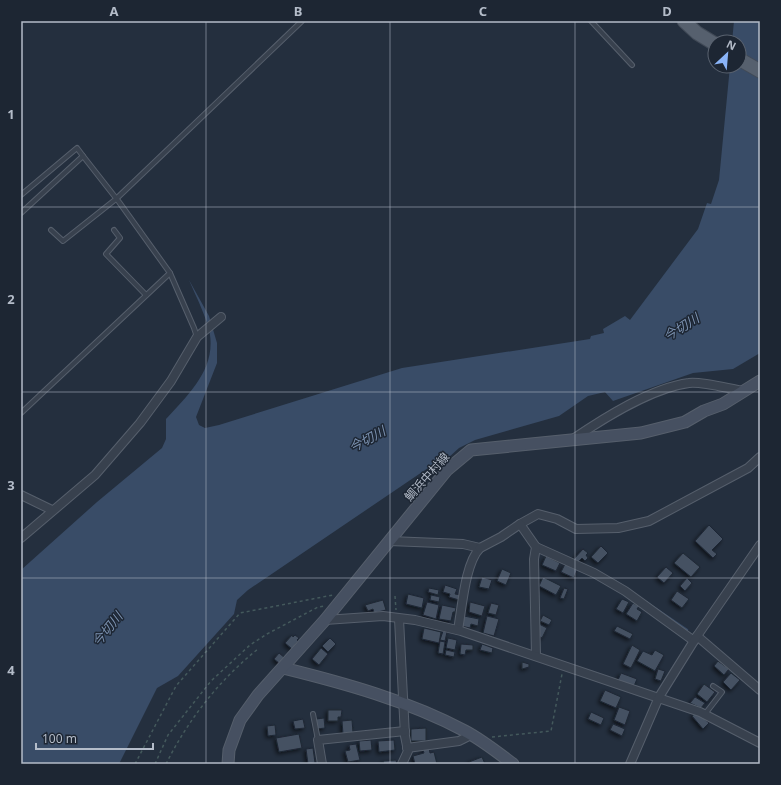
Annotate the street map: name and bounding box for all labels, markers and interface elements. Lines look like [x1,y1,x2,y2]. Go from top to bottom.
text: A [110,2,119,20]
text: B [294,2,302,20]
text: C [479,2,487,20]
text: D [662,2,672,20]
north arrow [707,34,747,74]
text: N [724,36,739,53]
text: 1 [7,105,15,123]
text: 2 [7,290,15,308]
water label: 今切川 [660,308,704,345]
water label: 今切川 [346,421,390,456]
street label: 鯛浜中村線 [400,449,453,505]
text: 3 [7,476,15,494]
water label: 今切川 [88,607,128,650]
text: 4 [7,661,15,679]
scale bar [36,725,153,751]
text: 100 m [42,730,77,747]

